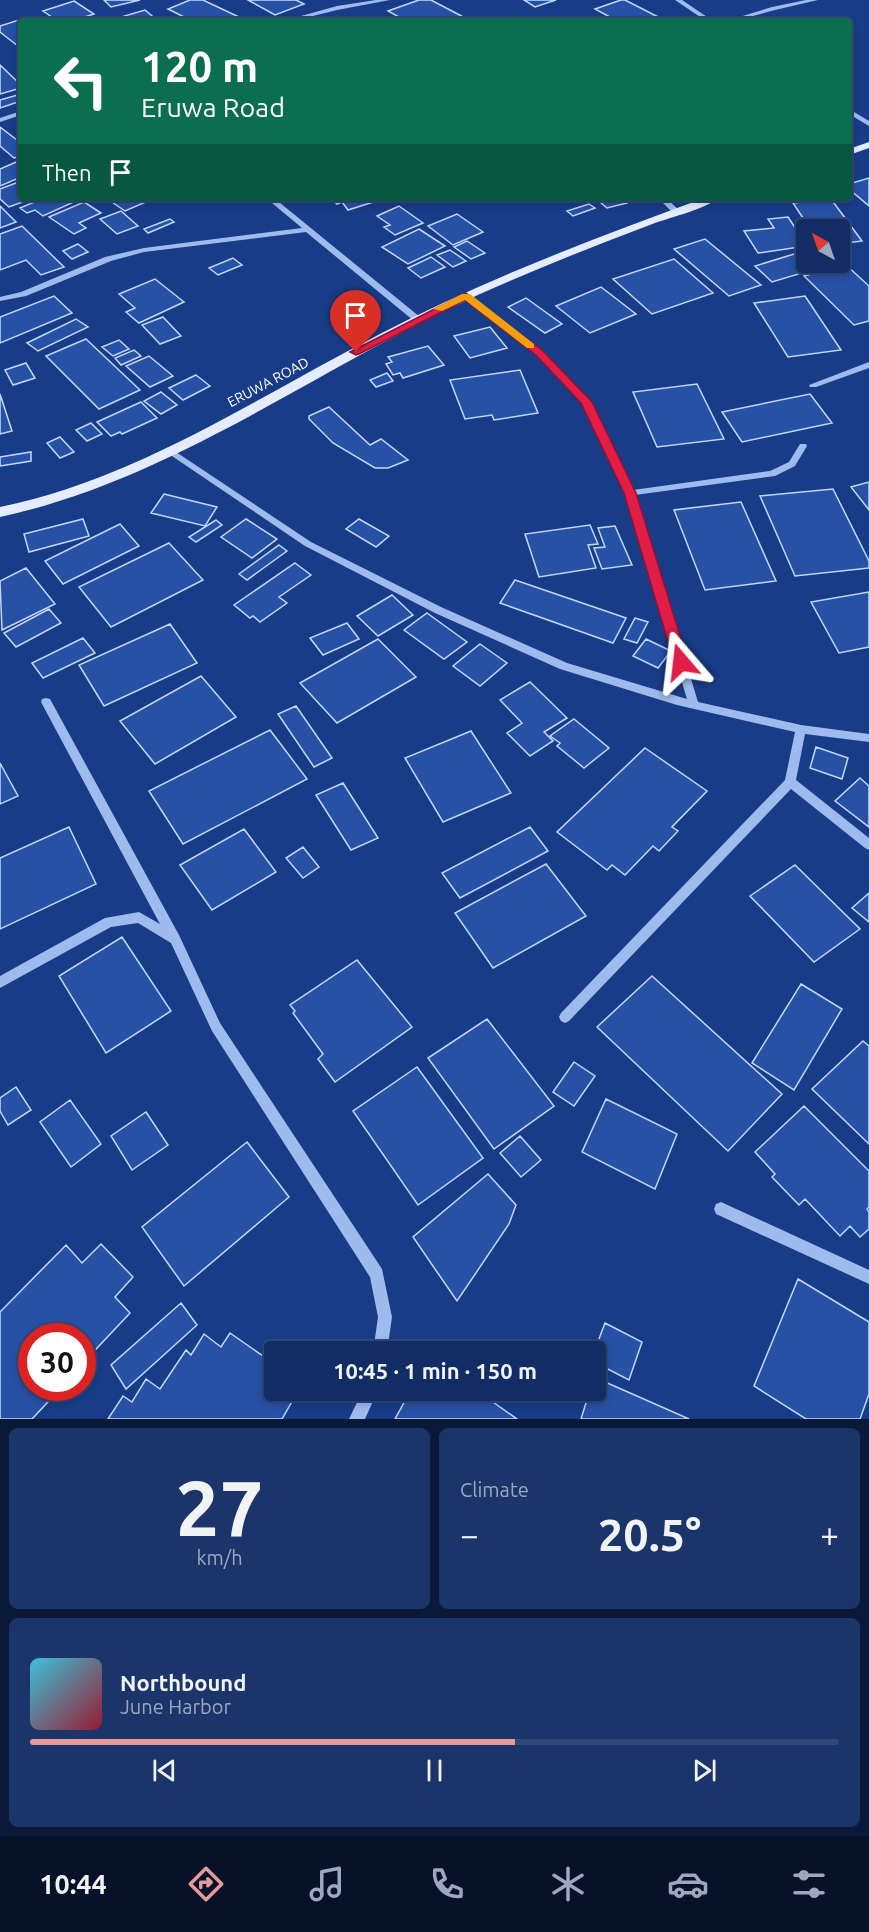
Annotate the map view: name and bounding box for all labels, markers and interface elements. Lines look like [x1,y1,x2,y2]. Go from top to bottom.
icon: left [42,42,120,120]
text: 120 m [141,43,258,90]
text: Eruwa Road [141,92,285,122]
icon: arrive [104,156,137,189]
text: Then [42,160,92,185]
north arrow [796,219,850,273]
map controls [796,219,850,273]
pin [330,290,381,352]
icon: arrive [339,299,372,332]
street label: ERUWA ROAD [225,354,311,410]
position arrow [649,630,713,694]
speed limit sign: 30 [18,1323,96,1401]
text: 10:45 · 1 min · 150 m [333,1358,537,1383]
text: 27 [176,1463,263,1551]
text: Climate [460,1478,529,1501]
text: 20.5° [598,1509,701,1560]
text: − [460,1516,479,1553]
text: + [820,1516,839,1553]
text: km/h [196,1546,243,1569]
text: Northbound [120,1670,246,1695]
text: June Harbor [120,1695,231,1718]
icon: previous [148,1754,181,1787]
icon: pause [418,1754,451,1787]
icon: next [688,1754,721,1787]
icon: directions [185,1863,227,1905]
icon: music [306,1863,348,1905]
icon: phone [426,1863,468,1905]
icon: climate [547,1863,589,1905]
icon: car [667,1863,709,1905]
icon: filters [788,1863,830,1905]
text: 10:44 [39,1869,107,1899]

